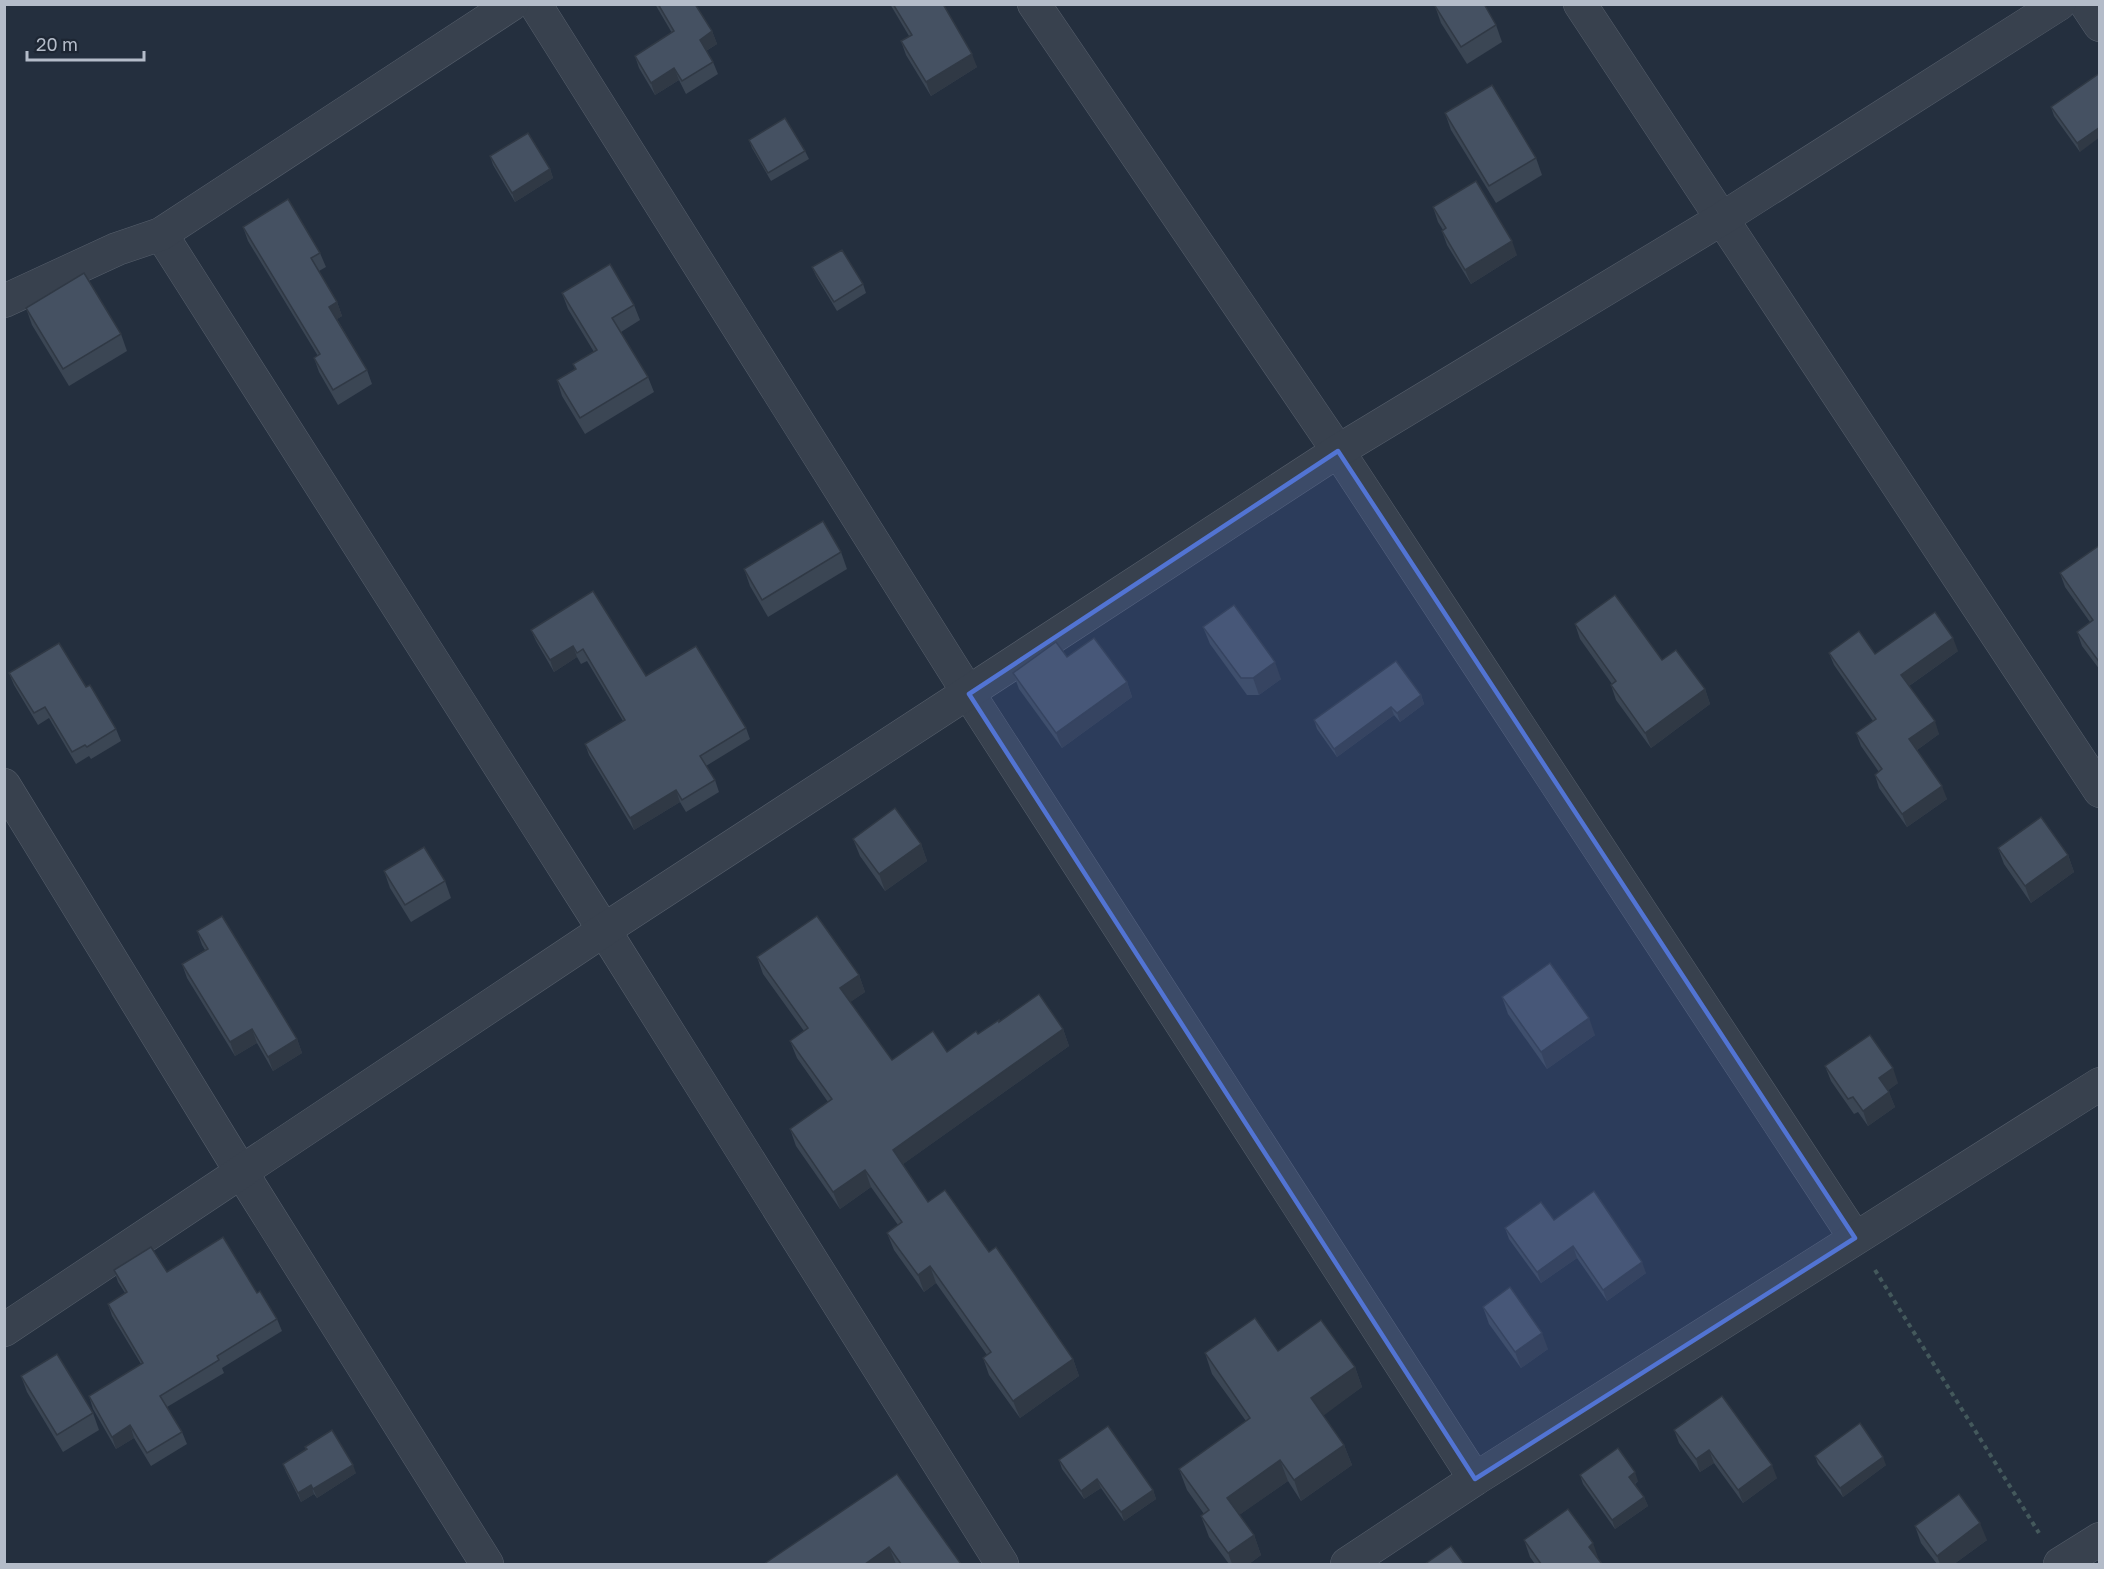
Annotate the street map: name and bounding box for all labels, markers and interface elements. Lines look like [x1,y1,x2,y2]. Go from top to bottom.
scale bar [27,24,144,62]
text: 20 m [36,33,78,55]

